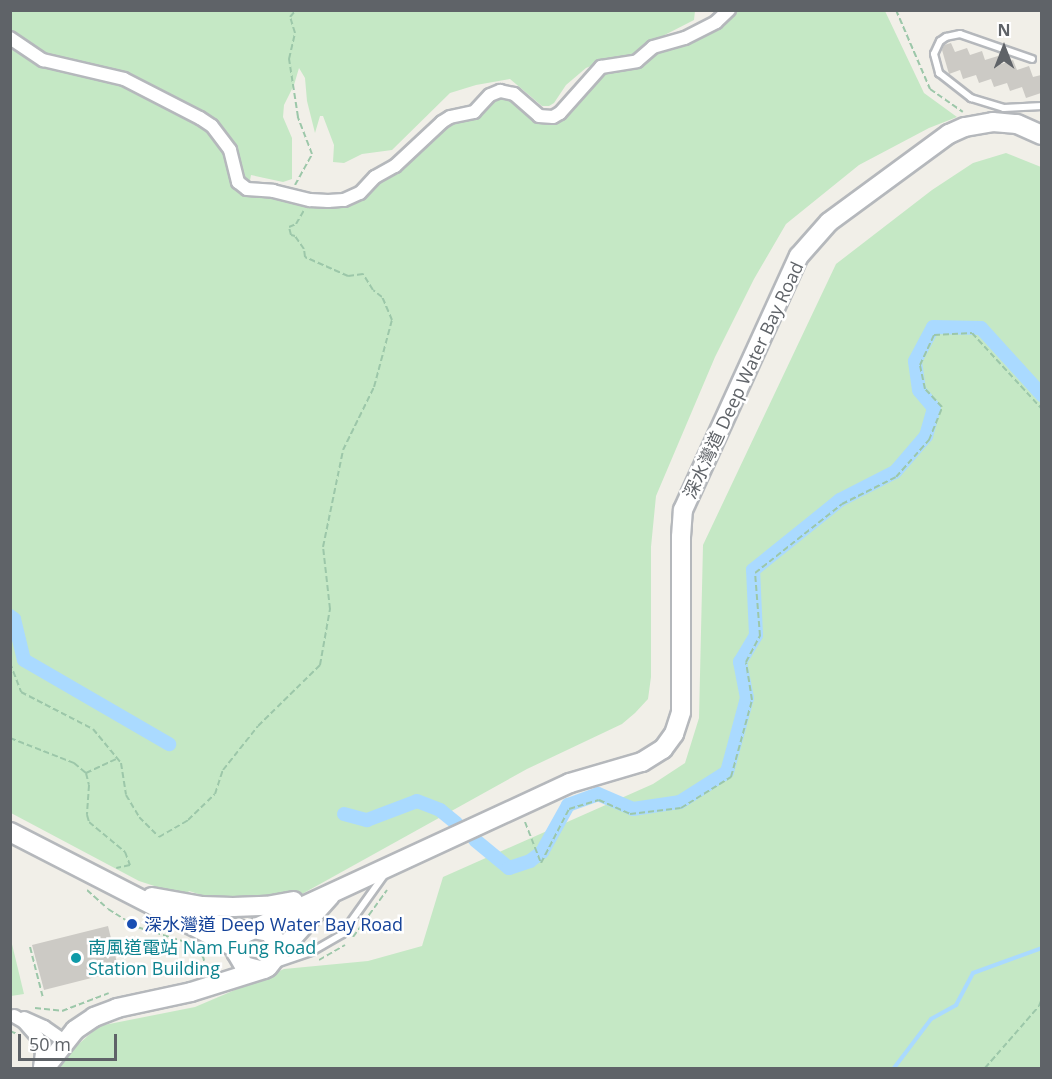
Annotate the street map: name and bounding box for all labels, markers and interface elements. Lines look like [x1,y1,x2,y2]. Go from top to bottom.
north arrow [974,18,1034,78]
text: N [997,19,1011,41]
street label: 深水灣道 Deep Water Bay Road [678,258,808,502]
place label: 深水灣道 Deep Water Bay Road [144,913,403,935]
marker: 深水灣道 Deep Water Bay Road [125,917,139,931]
place label: 南風道電站 Nam Fung Road Station Building [88,937,316,980]
marker: 南風道電站 Nam Fung Road Station Building [69,951,83,965]
scale bar [21,1022,120,1060]
text: 50 m [29,1032,71,1056]

